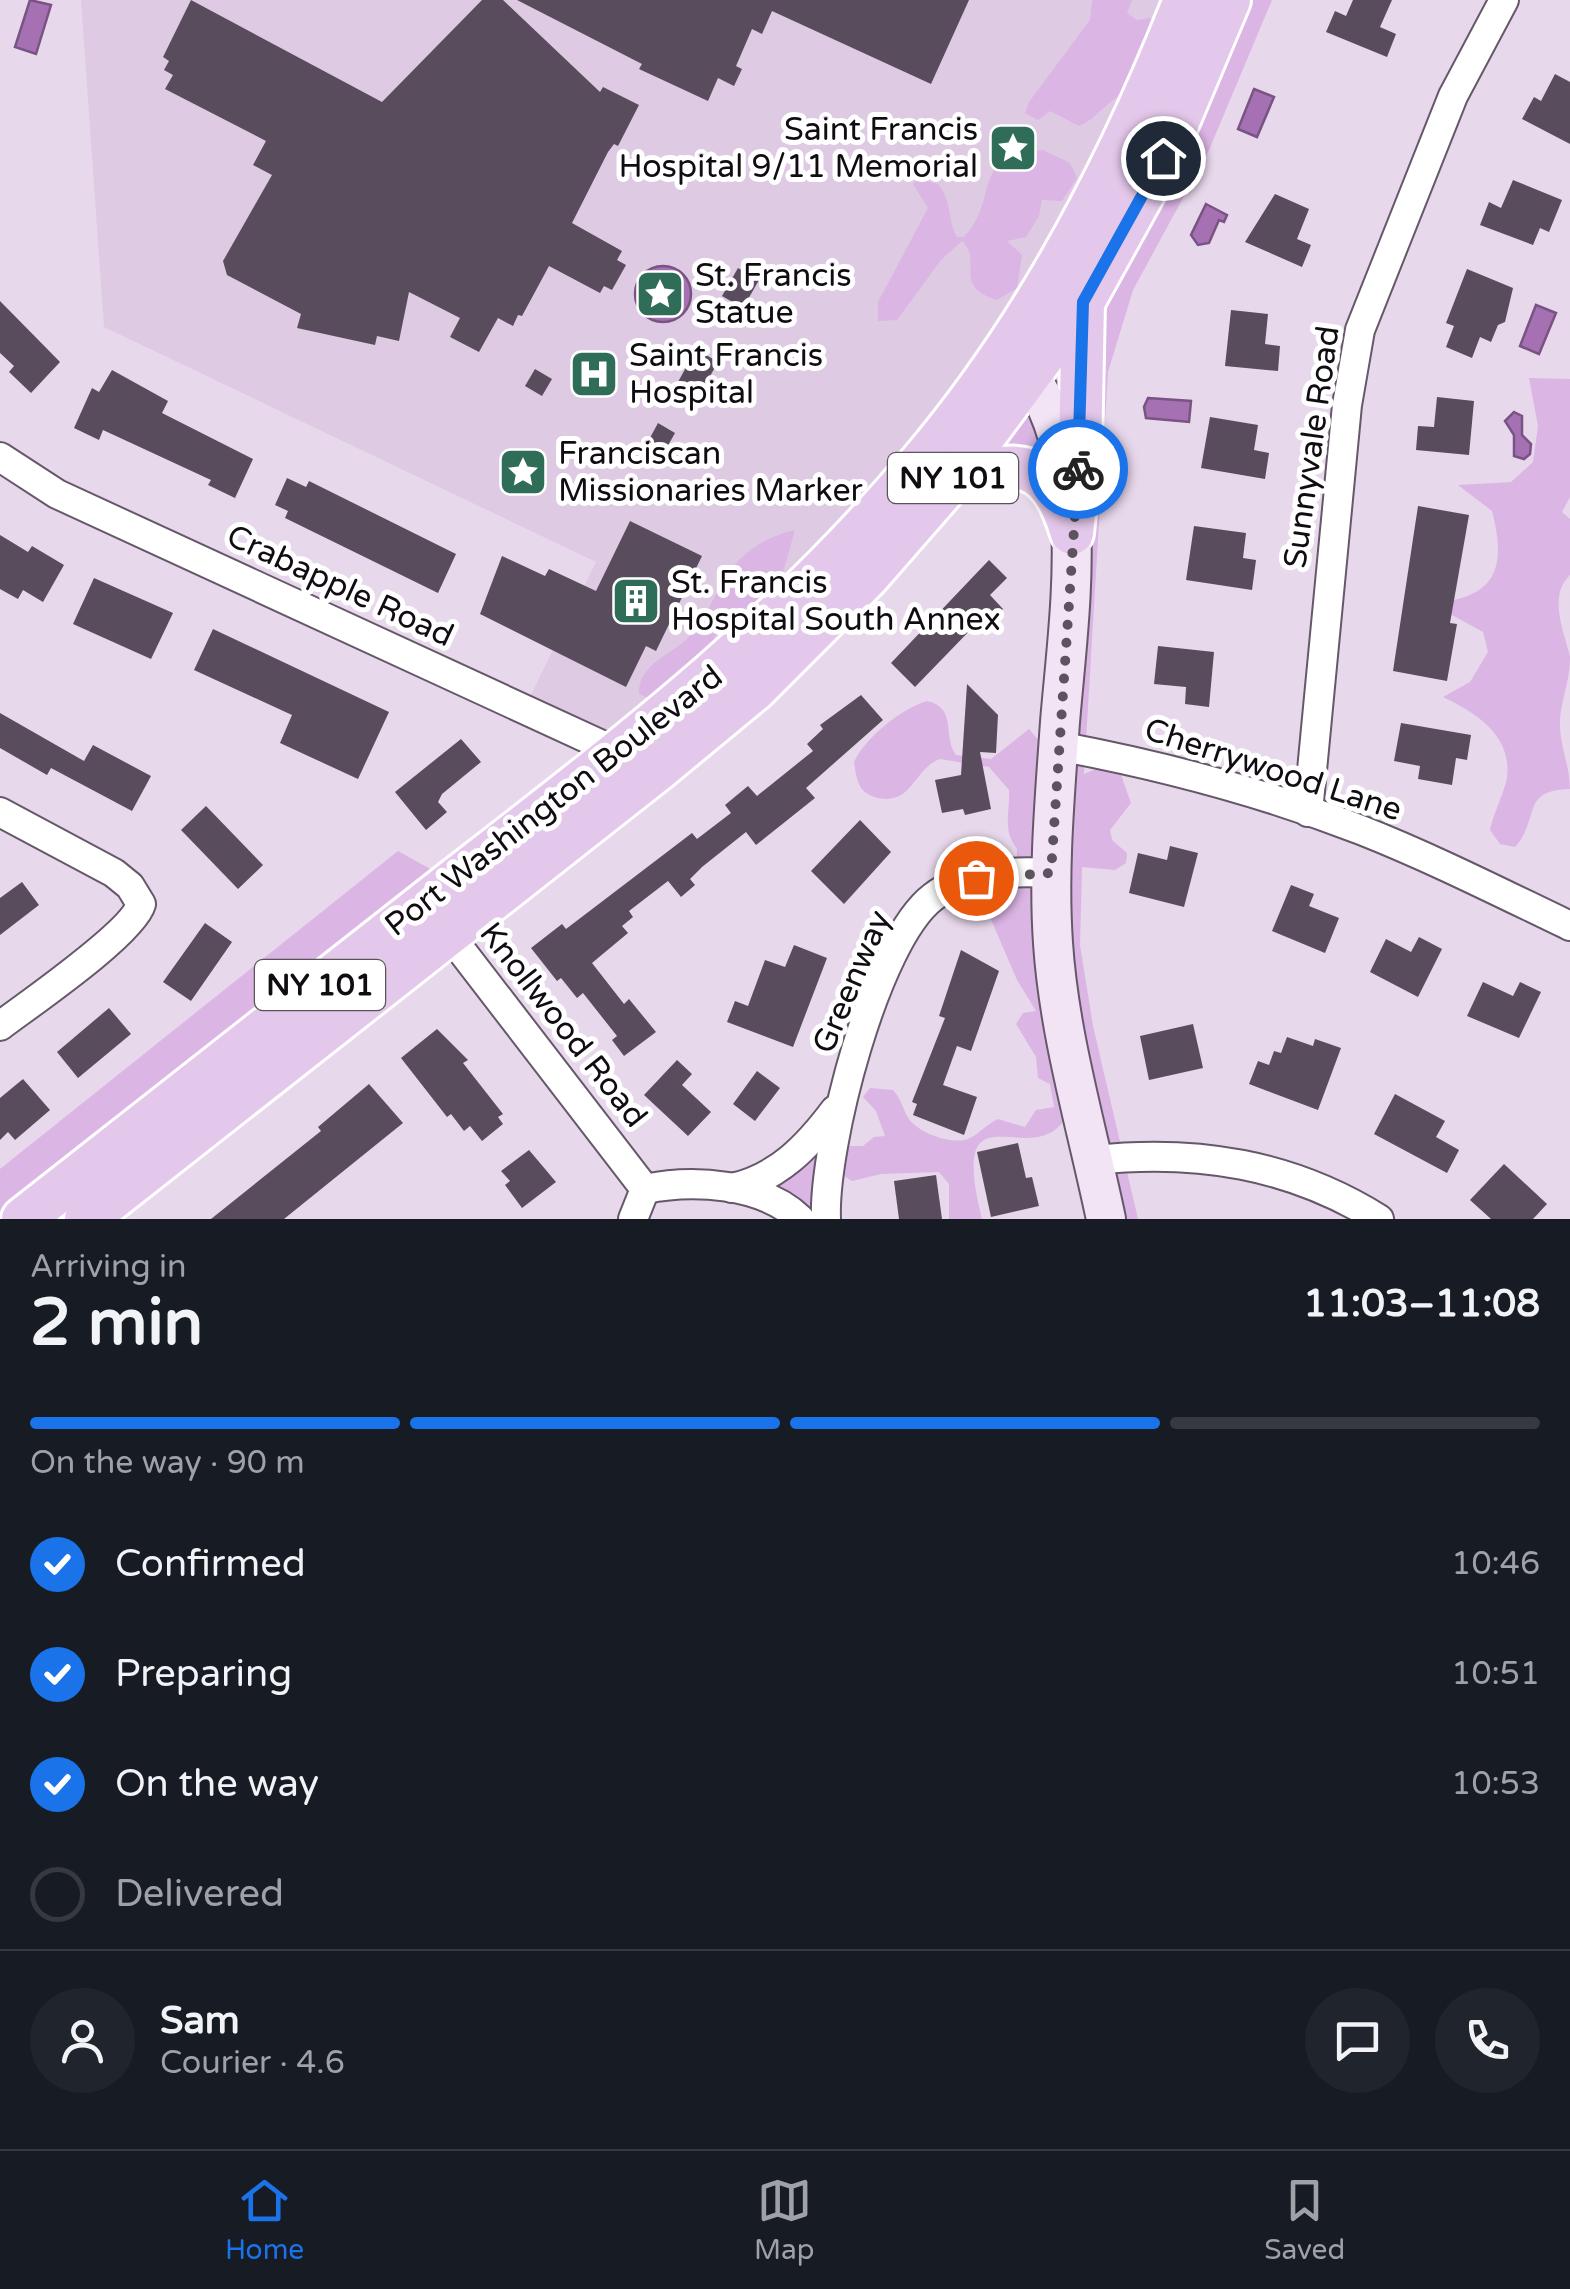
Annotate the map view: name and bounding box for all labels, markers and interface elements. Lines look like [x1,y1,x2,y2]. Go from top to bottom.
place label: Saint Francis Hospital 9/11 Memorial [618,111,978,186]
pin [1121,116,1206,201]
place icon: Saint Francis Hospital 9/11 Memorial [987,122,1039,174]
icon: home [1136,131,1191,186]
place label: St. Francis Statue [695,257,852,332]
place icon: St. Francis Statue [634,268,686,320]
street label: Sunnyvale Road [1276,323,1348,571]
place label: Saint Francis Hospital [629,337,823,412]
hospital icon: Saint Francis Hospital [568,348,620,400]
courier [1028,419,1128,519]
place label: Franciscan Missionaries Marker [558,435,864,510]
icon: bike [1051,442,1106,497]
place icon: Franciscan Missionaries Marker [497,446,549,498]
road number: NY 101 [888,453,1018,503]
street label: Crabapple Road [221,517,459,655]
place label: St. Francis Hospital South Annex [671,564,1001,639]
building icon: St. Francis Hospital South Annex [610,575,662,627]
street label: Port Washington Boulevard [378,657,730,945]
street label: Cherrywood Lane [1140,711,1406,829]
pin [934,836,1019,921]
icon: bag [949,851,1004,906]
street label: Greenway [805,905,899,1059]
street label: Knollwood Road [471,915,655,1135]
road number: NY 101 [255,960,385,1010]
text: Arriving in [30,1248,187,1286]
text: 11:03–11:08 [1303,1281,1540,1327]
text: 2 min [30,1284,203,1363]
text: On the way · 90 m [30,1444,305,1482]
icon: check [30,1537,85,1592]
text: Confirmed [115,1541,306,1587]
text: 10:46 [1451,1545,1540,1583]
icon: check [30,1647,85,1702]
text: Preparing [115,1651,292,1697]
text: 10:51 [1451,1655,1540,1693]
icon: check [30,1757,85,1812]
text: On the way [115,1761,319,1807]
text: 10:53 [1451,1765,1540,1803]
text: Delivered [115,1871,284,1917]
button: person [30,1988,135,2093]
button: chat [1305,1988,1410,2093]
button: phone [1435,1988,1540,2093]
text: Sam [160,1998,240,2044]
text: Courier · 4.6 [160,2044,345,2082]
tab: Home [225,2173,304,2267]
tab: Map [754,2173,814,2267]
tab: Saved [1264,2173,1345,2267]

